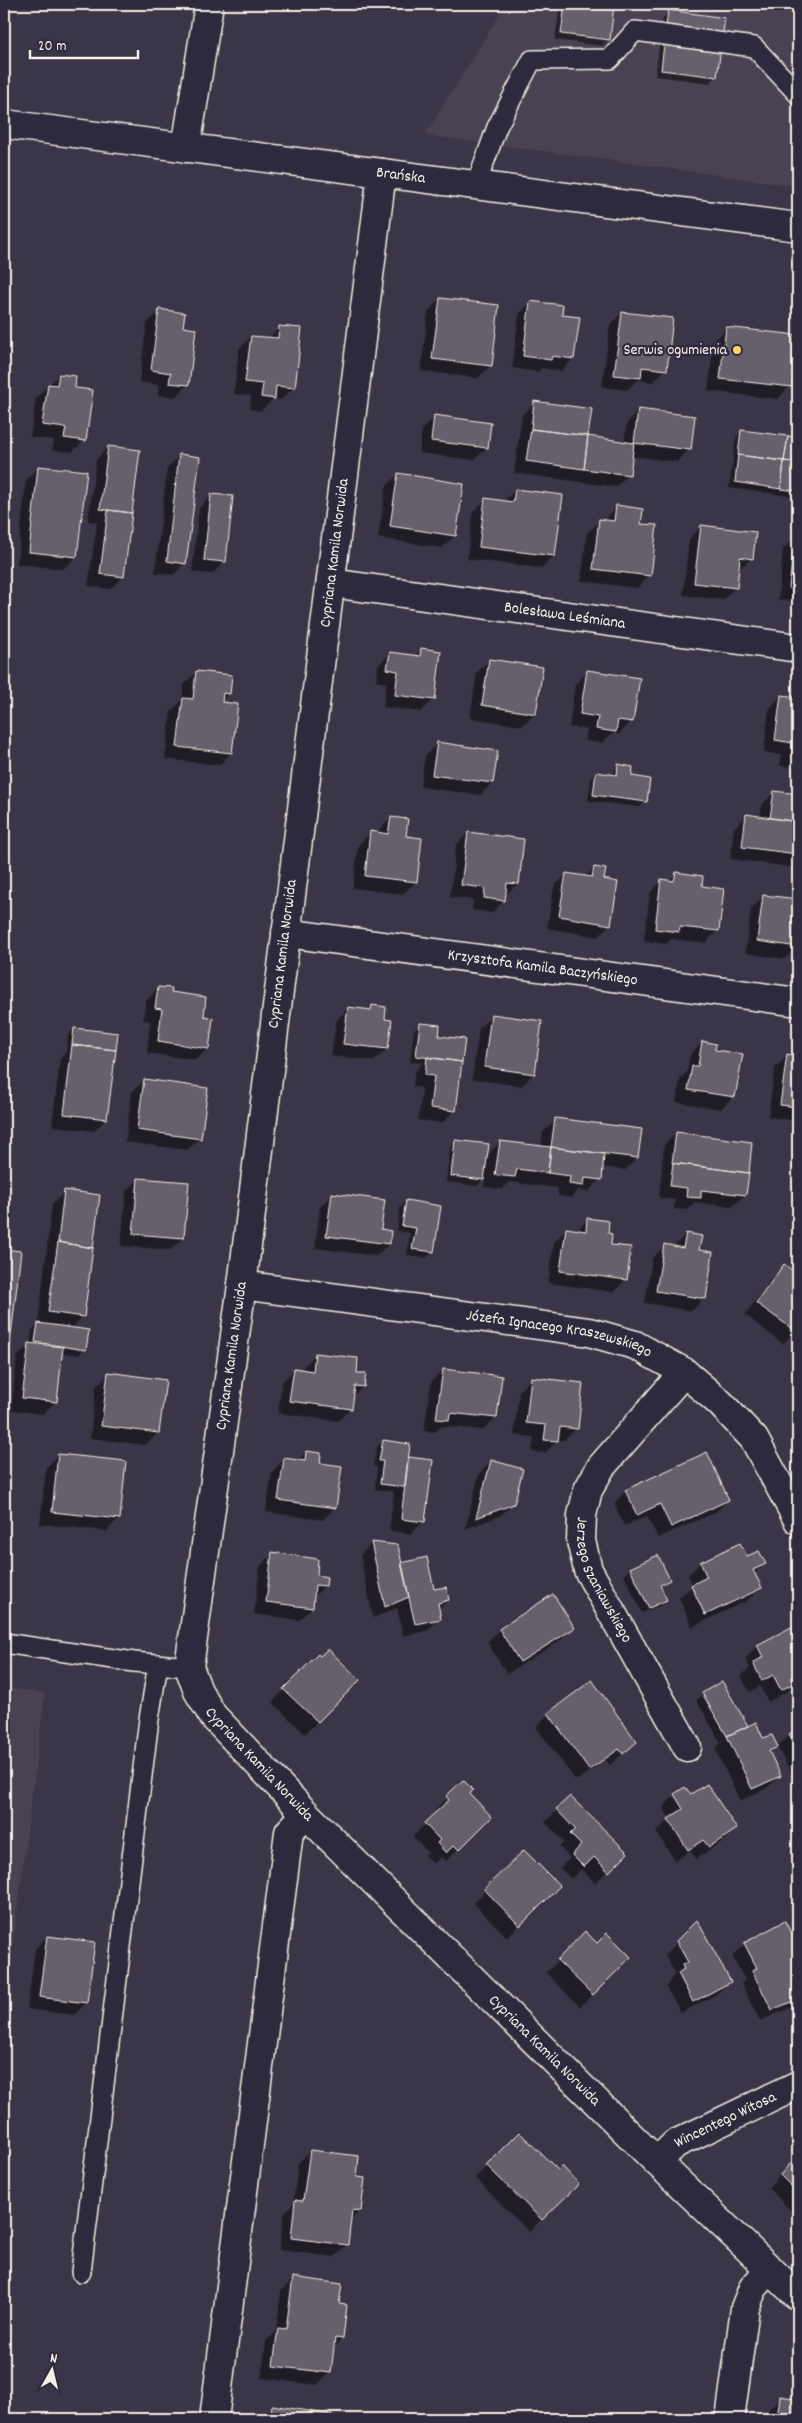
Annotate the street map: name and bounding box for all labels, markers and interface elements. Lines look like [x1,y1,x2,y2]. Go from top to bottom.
scale bar [30,28,138,60]
text: 20 m [38,36,66,58]
street label: Brańska [375,161,427,190]
place label: Serwis ogumienia [624,339,727,362]
marker: Serwis ogumienia [731,344,743,356]
street label: Cypriana Kamila Norwida [314,477,356,629]
street label: Bolesława Leśmiana [503,596,627,635]
street label: Cypriana Kamila Norwida [262,878,304,1030]
street label: Krzysztofa Kamila Baczyńskiego [446,943,639,992]
street label: Cypriana Kamila Norwida [210,1280,254,1432]
street label: Józefa Ignacego Kraszewskiego [465,1304,656,1364]
street label: Jerzego Szaniawskiego [569,1516,638,1647]
street label: Cypriana Kamila Norwida [199,1703,319,1827]
street label: Cypriana Kamila Norwida [483,1989,606,2112]
street label: Wincentego Witosa [670,2085,780,2154]
north arrow [28,2346,78,2396]
text: N [49,2349,58,2370]

